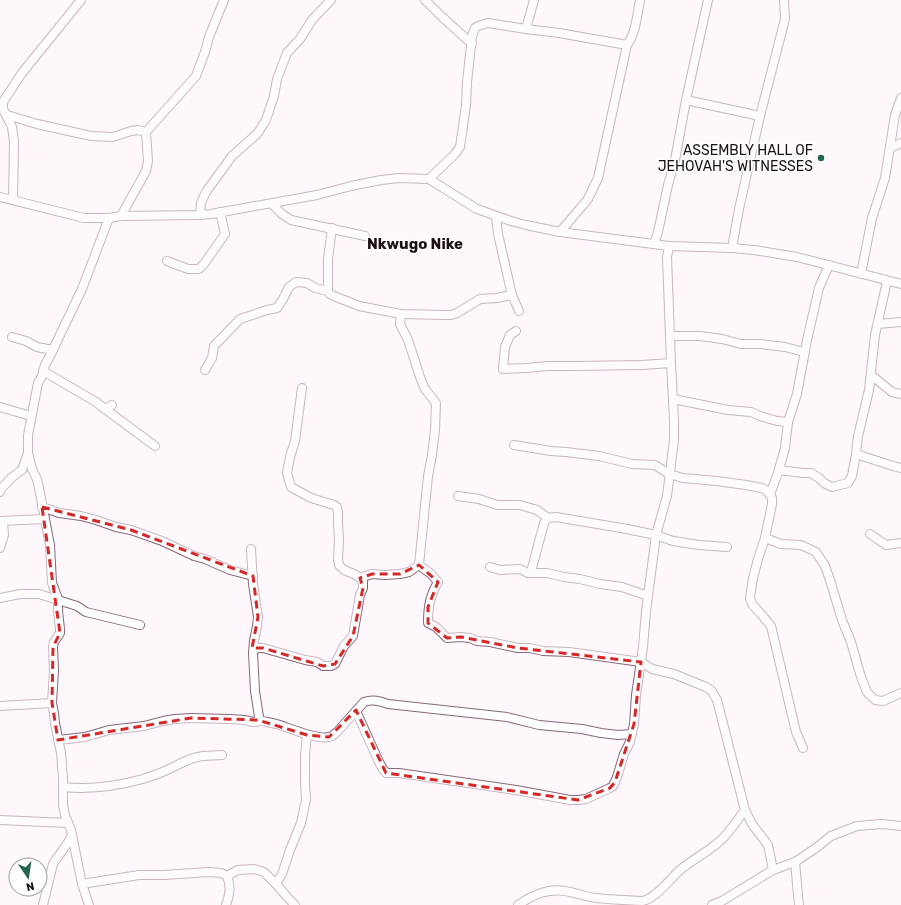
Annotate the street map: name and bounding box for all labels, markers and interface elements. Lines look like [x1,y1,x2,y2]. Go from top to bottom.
place label: ASSEMBLY HALL OF JEHOVAH'S WITNESSES [658,142,813,175]
marker: ASSEMBLY HALL OF JEHOVAH'S WITNESSES [816,153,826,163]
district label: Nkwugo Nike [367,235,463,253]
north arrow [8,857,48,897]
text: N [25,879,35,893]

